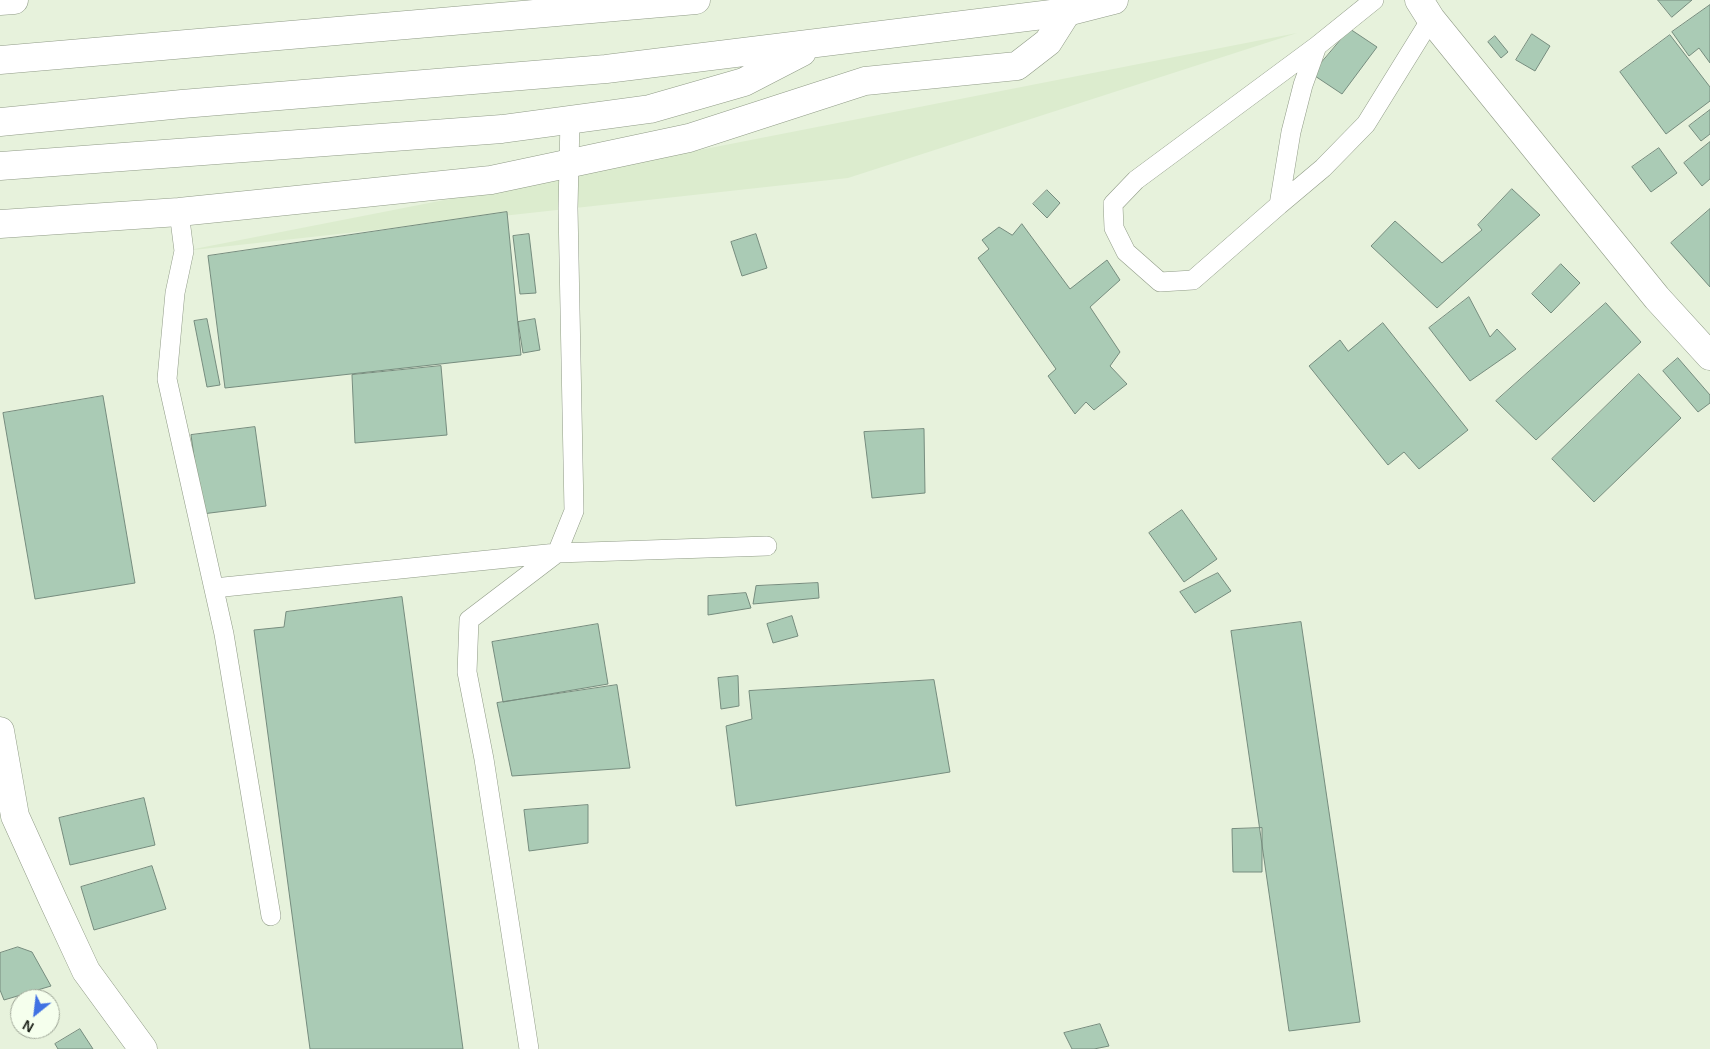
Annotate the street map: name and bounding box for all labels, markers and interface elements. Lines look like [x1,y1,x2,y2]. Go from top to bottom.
north arrow [10,989,60,1039]
text: N [20,1017,37,1036]

